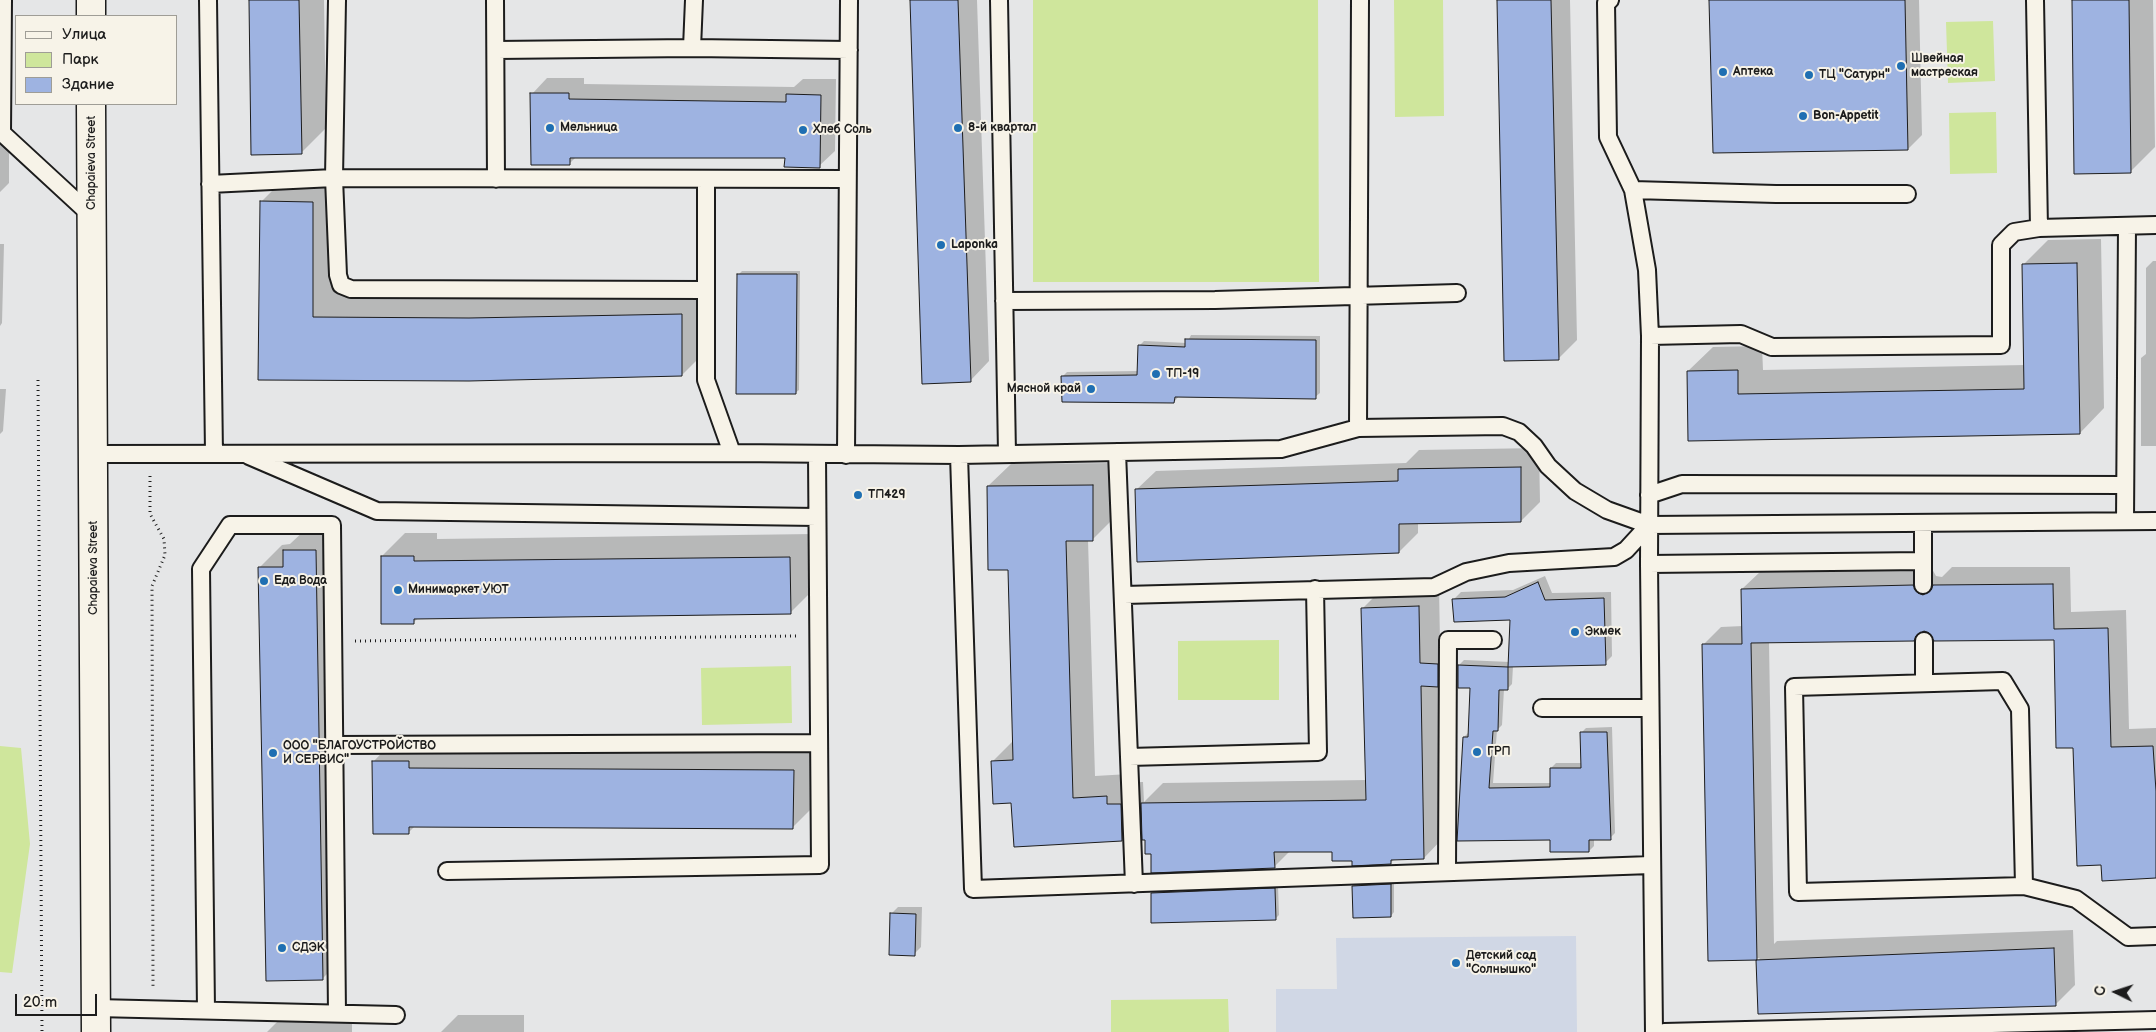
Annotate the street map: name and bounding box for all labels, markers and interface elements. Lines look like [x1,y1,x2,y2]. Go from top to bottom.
legend [15,15,178,105]
text: Улица [62,25,106,44]
text: Парк [62,50,99,69]
place label: Швейная мастреская [1911,52,1978,80]
marker: Швейная мастреская [1895,60,1907,72]
place label: Аптека [1733,65,1773,79]
marker: Аптека [1717,66,1729,78]
place label: ТЦ "Сатурн" [1819,68,1890,82]
marker: ТЦ "Сатурн" [1803,69,1815,81]
text: Здание [62,75,114,94]
place label: Bon-Appetit [1813,109,1878,123]
marker: Bon-Appetit [1797,110,1809,122]
street label: Chapaieva Street [85,116,99,210]
place label: Мельница [560,121,618,135]
place label: 8-й квартал [968,121,1036,135]
marker: Мельница [544,122,556,134]
marker: 8-й квартал [952,122,964,134]
place label: Хлеб Соль [813,123,872,137]
marker: Хлеб Соль [797,124,809,136]
place label: Laponka [951,238,998,252]
marker: Laponka [935,239,947,251]
place label: ТП-19 [1166,367,1199,381]
marker: ТП-19 [1150,368,1162,380]
place label: Мясной край [1007,382,1081,396]
marker: Мясной край [1085,383,1097,395]
place label: ТП429 [868,488,906,502]
marker: ТП429 [852,489,864,501]
street label: Chapaieva Street [87,521,101,615]
place label: Еда Вода [274,574,327,588]
marker: Еда Вода [258,575,270,587]
place label: Минимаркет УЮТ [408,583,509,597]
marker: Минимаркет УЮТ [392,584,404,596]
place label: Экмек [1585,625,1621,639]
marker: Экмек [1569,626,1581,638]
place label: ООО "БЛАГОУСТРОЙСТВО И СЕРВИС" [283,739,436,767]
place label: ГРП [1487,745,1511,759]
marker: ГРП [1471,746,1483,758]
marker: ООО "БЛАГОУСТРОЙСТВО И СЕРВИС" [267,747,279,759]
place label: СДЭК [292,941,325,955]
marker: СДЭК [276,942,288,954]
place label: Детский сад "Солнышко" [1466,949,1536,977]
marker: Детский сад "Солнышко" [1450,957,1462,969]
north arrow [2091,967,2141,1017]
scale bar [18,984,100,1016]
text: С [2092,985,2109,996]
text: 20 m [23,993,57,1012]

